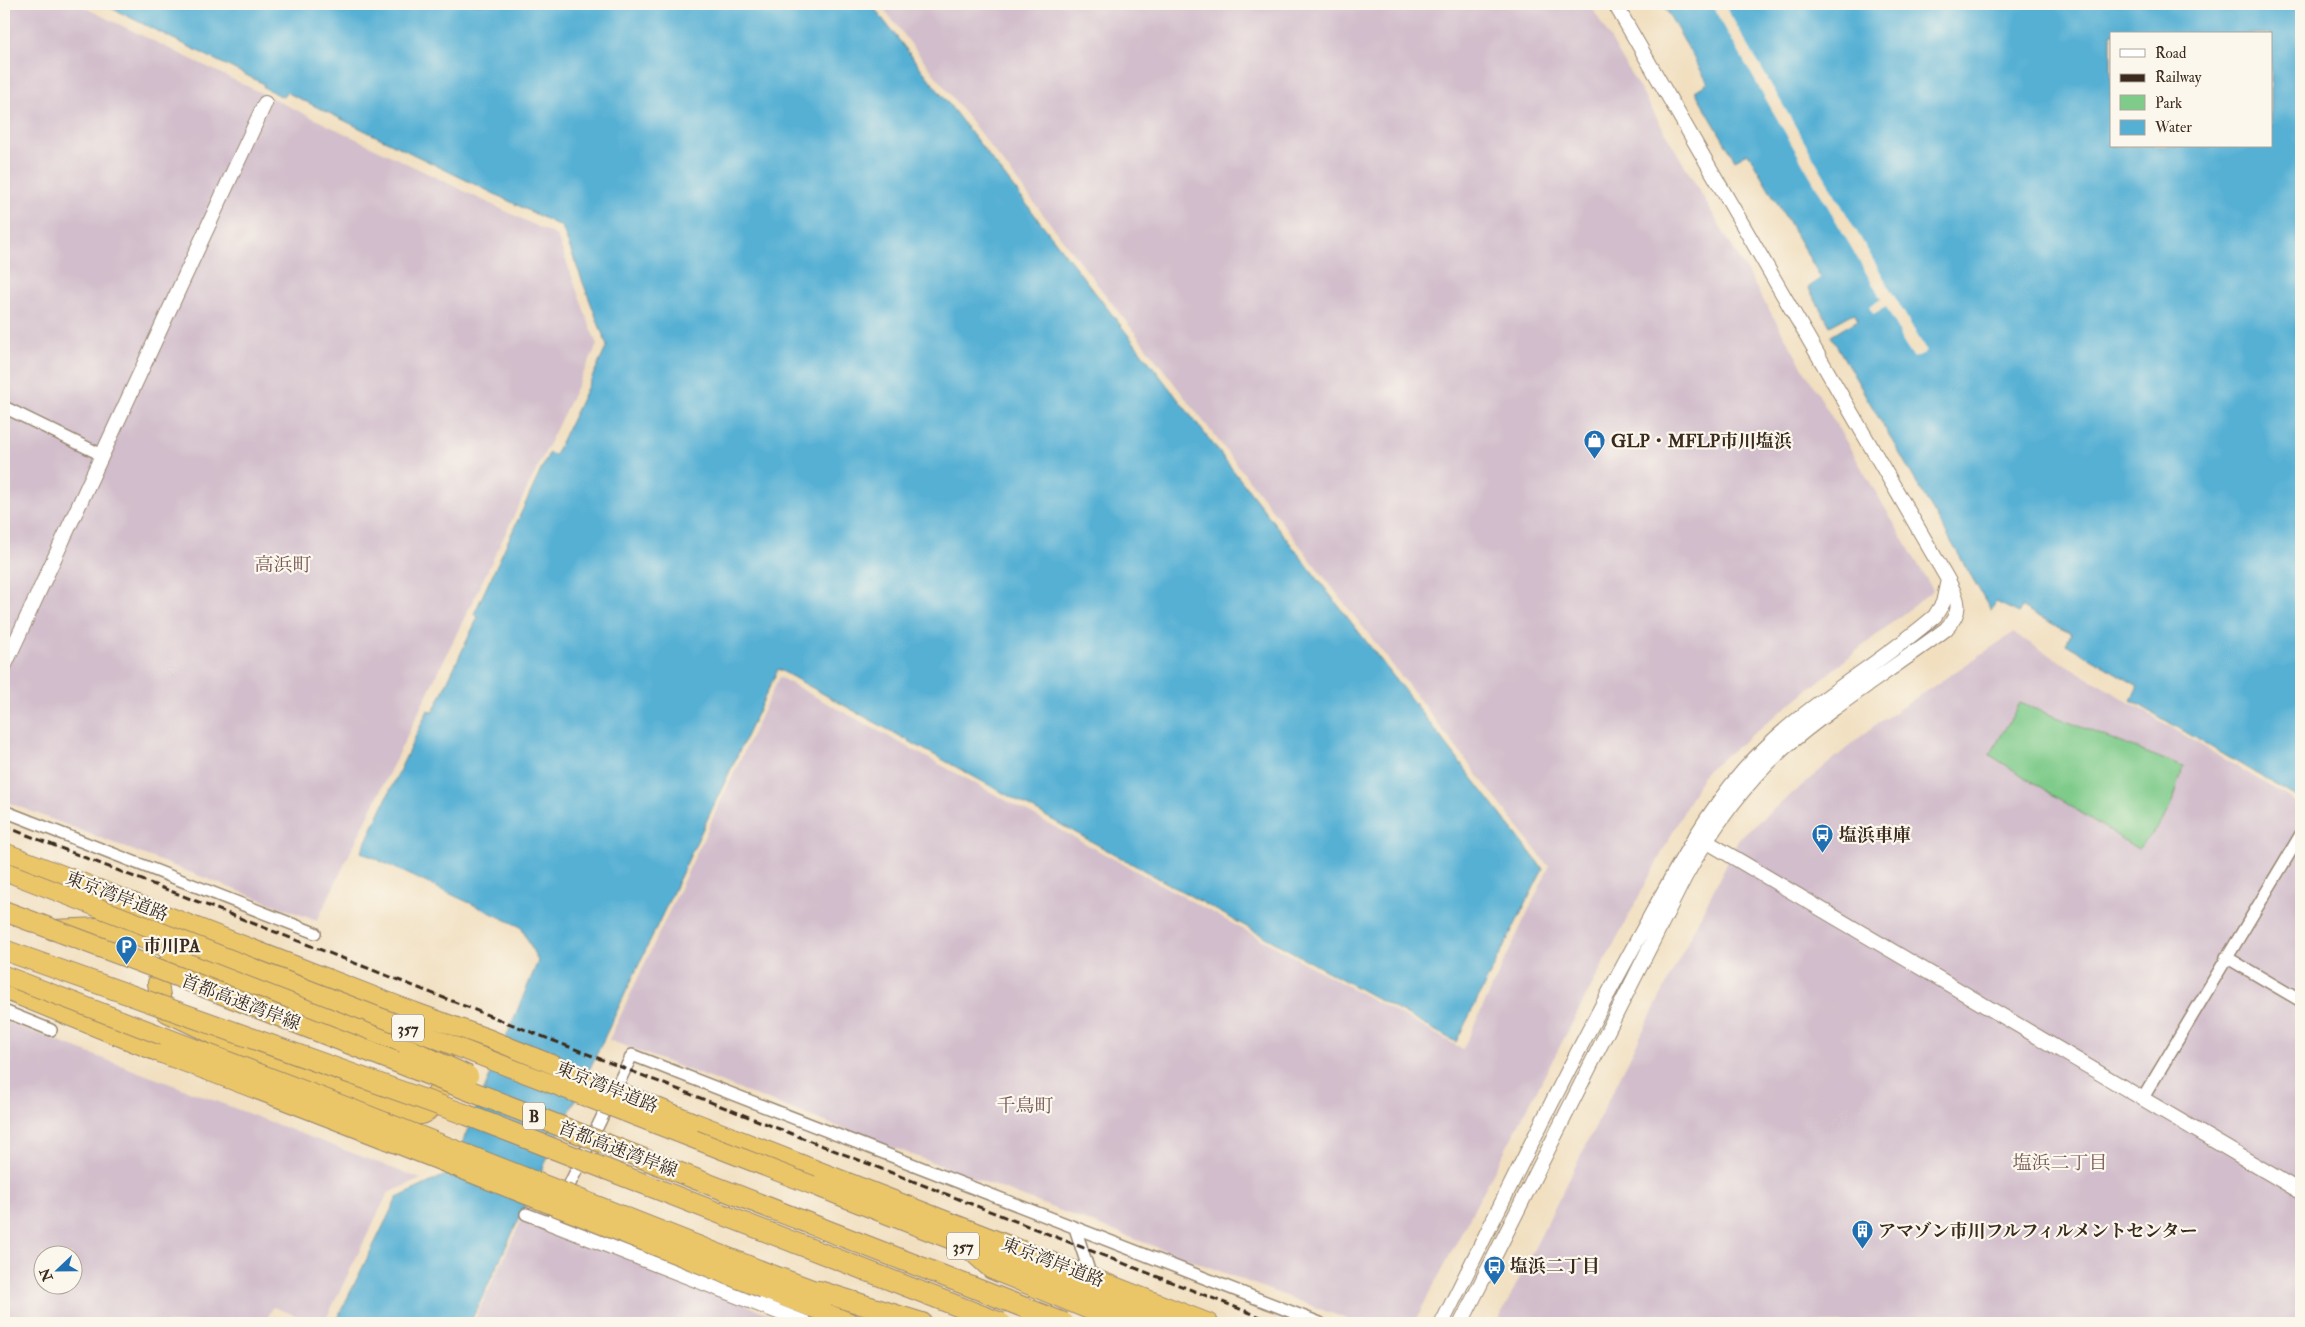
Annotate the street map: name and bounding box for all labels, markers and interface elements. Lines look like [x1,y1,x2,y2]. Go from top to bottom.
legend [2110,32,2272,148]
text: Road [2155,44,2187,63]
text: Railway [2155,68,2202,87]
text: Park [2155,94,2182,113]
text: Water [2154,118,2192,137]
shop icon: GLP・MFLP市川塩浜 [1583,429,1607,460]
place label: GLP・MFLP市川塩浜 [1611,430,1792,453]
district label: 高浜町 [254,553,312,577]
bus stop icon: 塩浜車庫 [1811,823,1835,854]
place label: 塩浜車庫 [1839,824,1911,847]
street label: 東京湾岸道路 [62,866,171,927]
parking icon: 市川PA [115,934,139,965]
place label: 市川PA [143,935,201,958]
street label: 首都高速湾岸線 [178,969,304,1036]
road number: 357 [392,1014,424,1042]
street label: 東京湾岸道路 [552,1057,661,1118]
district label: 千鳥町 [996,1094,1054,1118]
road number: B [523,1102,545,1130]
street label: 首都高速湾岸線 [555,1116,681,1183]
district label: 塩浜二丁目 [2012,1151,2108,1175]
building icon: アマゾン市川フルフィルメントセンター [1850,1219,1874,1250]
place label: アマゾン市川フルフィルメントセンター [1878,1220,2198,1243]
road number: 357 [947,1232,979,1260]
street label: 東京湾岸道路 [998,1232,1107,1293]
north arrow [32,1244,82,1294]
bus stop icon: 塩浜二丁目 [1482,1254,1506,1285]
place label: 塩浜二丁目 [1510,1255,1600,1278]
text: N [36,1265,57,1285]

